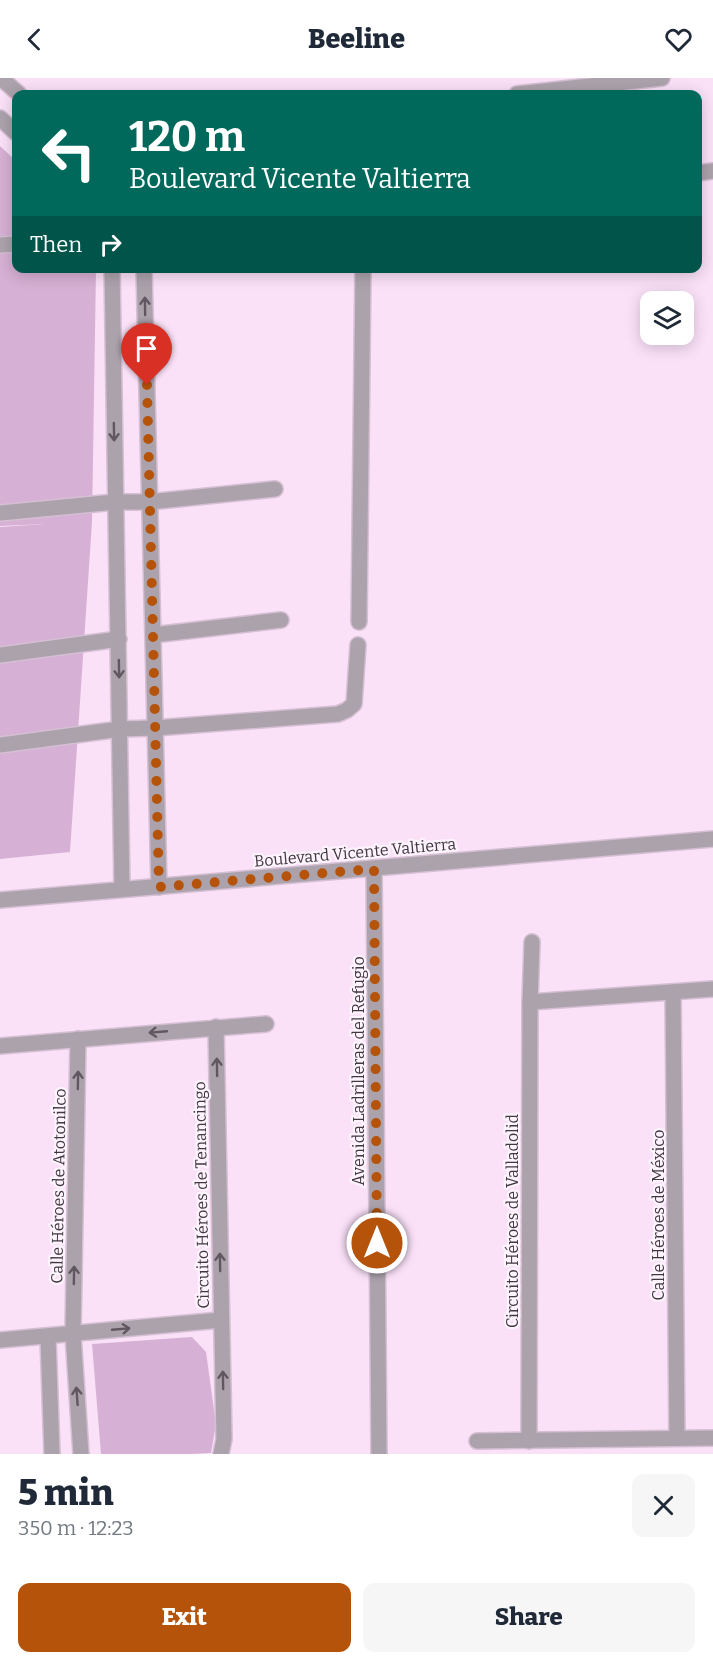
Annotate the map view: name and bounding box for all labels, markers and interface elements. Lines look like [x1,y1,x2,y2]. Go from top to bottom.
icon: back [18,23,51,56]
text: Beeline [308,23,405,55]
icon: heart [662,23,695,56]
text: 120 m [129,112,245,162]
icon: left [30,114,108,192]
text: Boulevard Vicente Valtierra [129,163,471,195]
icon: right [94,228,127,261]
text: Then [30,231,82,258]
map controls [640,291,694,345]
button: layers [640,291,694,345]
one-way arrow [139,297,150,317]
pin [121,323,172,385]
icon: arrive [130,332,163,365]
one-way arrow [108,421,120,441]
one-way arrow [113,658,125,678]
street label: Boulevard Vicente Valtierra [253,834,457,871]
street label: Avenida Ladrilleras del Refugio [349,956,368,1186]
one-way arrow [149,1027,168,1038]
one-way arrow [211,1057,223,1077]
one-way arrow [72,1071,83,1091]
street label: Circuito Héroes de Tenancingo [190,1081,213,1309]
street label: Calle Héroes de Atotonilco [47,1088,70,1284]
street label: Circuito Héroes de Valladolid [503,1114,522,1328]
street label: Calle Héroes de México [649,1130,668,1300]
position arrow [345,1211,409,1275]
one-way arrow [215,1252,226,1272]
one-way arrow [68,1266,80,1286]
one-way arrow [111,1324,130,1335]
one-way arrow [217,1371,229,1391]
one-way arrow [72,1386,83,1406]
text: 5 min [18,1471,114,1515]
button: close [632,1474,695,1537]
text: 350 m · 12:23 [18,1516,134,1540]
button: Exit [18,1583,351,1652]
button: Share [363,1583,695,1652]

